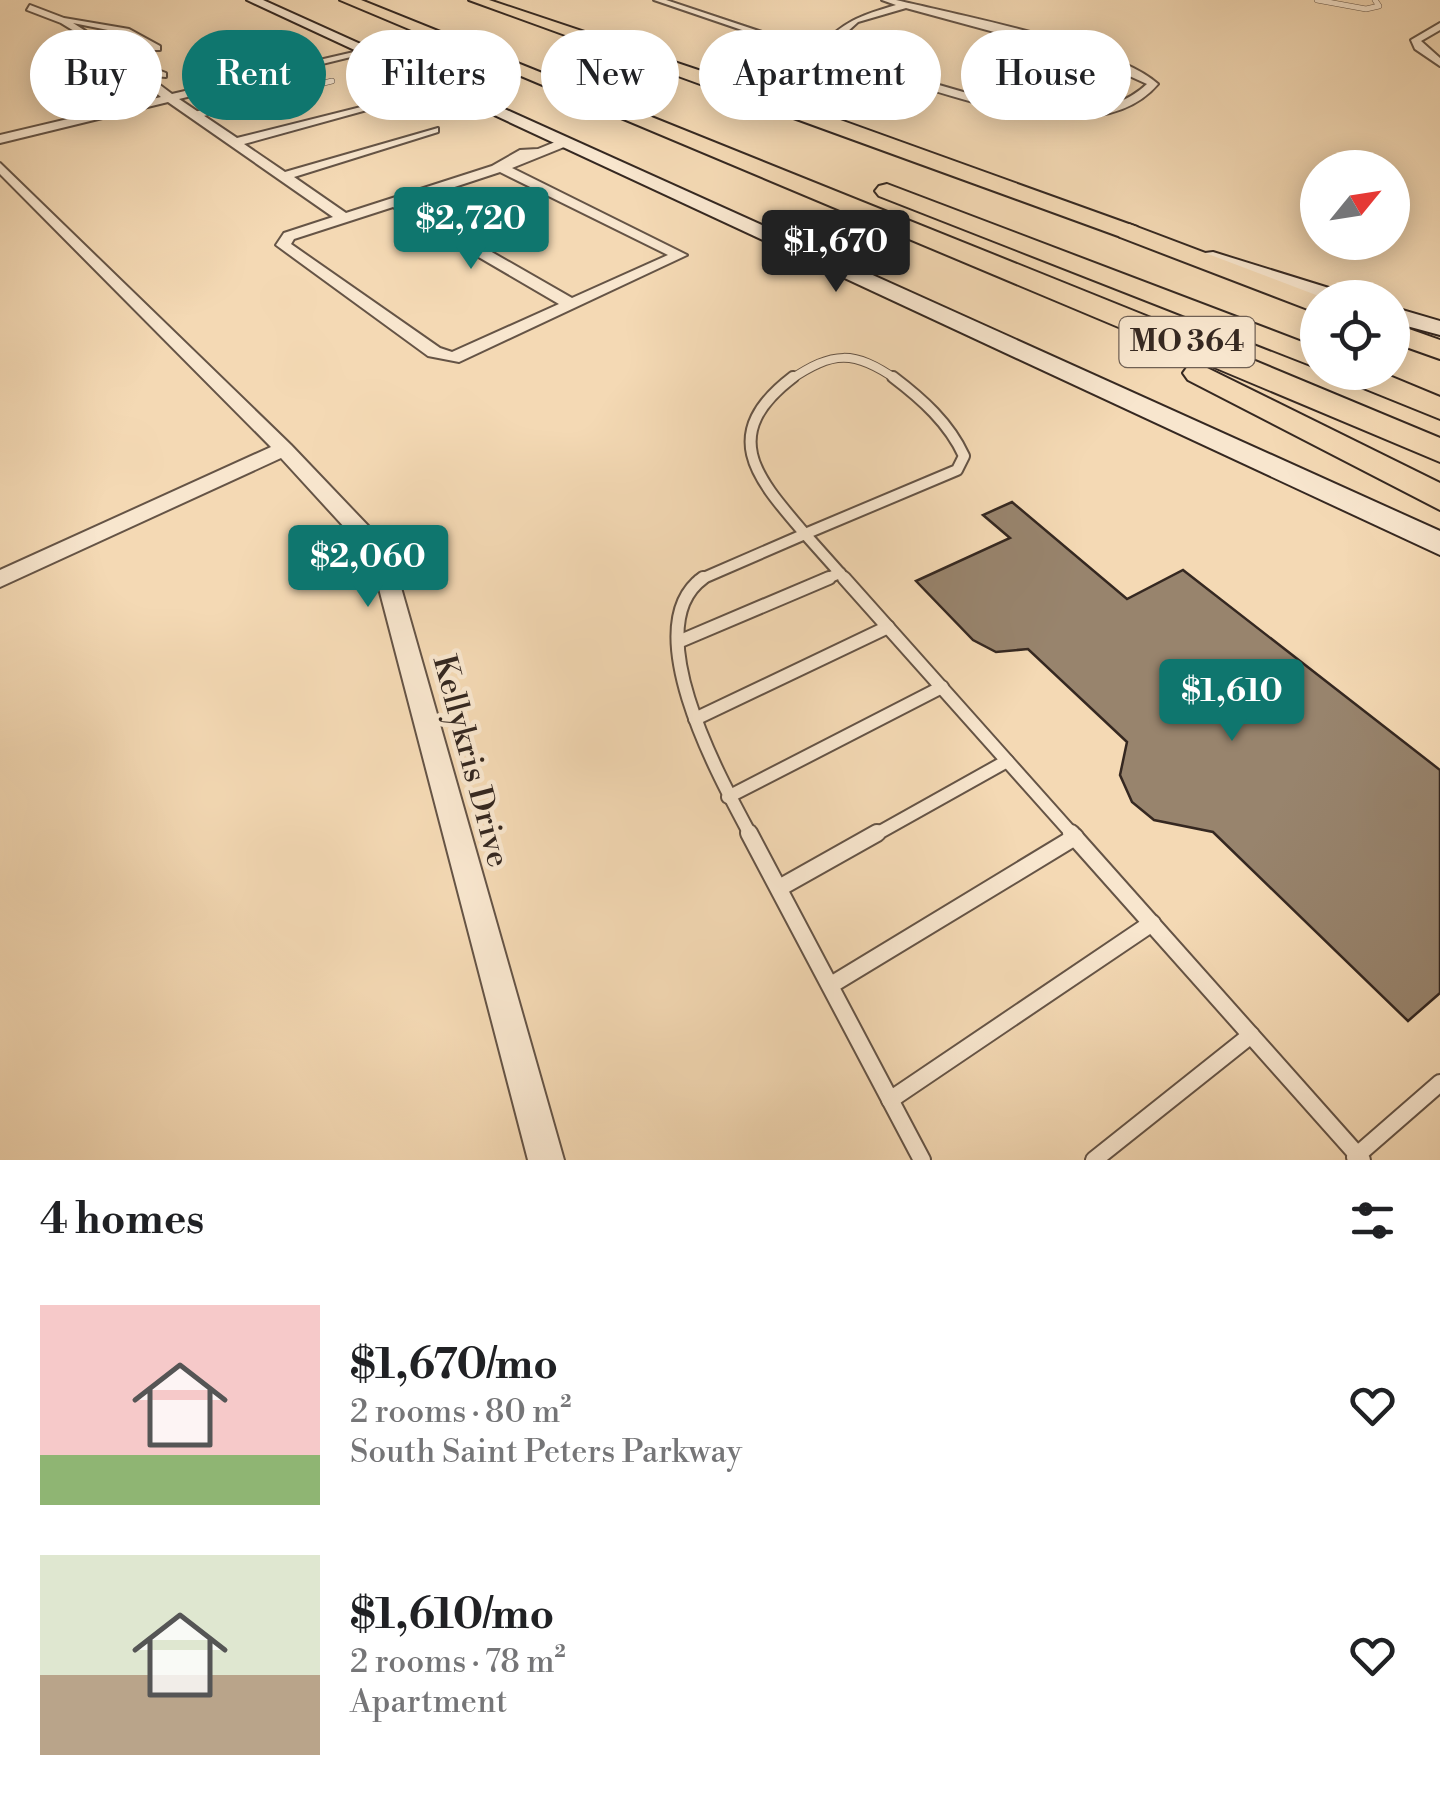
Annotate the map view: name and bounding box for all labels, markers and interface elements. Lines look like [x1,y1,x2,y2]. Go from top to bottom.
chip: Buy [30,30,162,120]
chip: Rent [182,30,326,120]
chip: Filters [346,30,521,120]
chip: New [541,30,679,120]
chip: Apartment [699,30,941,120]
chip: House [961,30,1131,120]
north arrow [1300,150,1410,260]
map controls [1300,150,1410,390]
pin: $2,720 [390,187,552,272]
text: $2,720 [416,199,526,239]
pin: $1,670 [755,210,917,295]
text: $1,670 [784,222,888,262]
button: locate [1300,280,1410,390]
road number: MO 364 [1120,317,1254,367]
pin: $2,060 [287,525,449,610]
text: $2,060 [310,537,426,577]
street label: Kellykris Drive [423,651,519,871]
pin: $1,610 [1151,659,1313,744]
text: $1,610 [1181,671,1283,711]
icon: filters [1345,1193,1400,1248]
text: 4 homes [40,1194,204,1247]
text: $1,670/mo [350,1339,558,1392]
icon: home [120,1345,240,1465]
icon: heart [1345,1378,1400,1433]
text: 2 rooms · 80 m² [350,1392,571,1432]
text: South Saint Peters Parkway [350,1432,742,1472]
text: $1,610/mo [350,1589,554,1642]
icon: home [120,1595,240,1715]
icon: heart [1345,1628,1400,1683]
text: 2 rooms · 78 m² [350,1642,566,1682]
text: Apartment [350,1682,507,1722]

